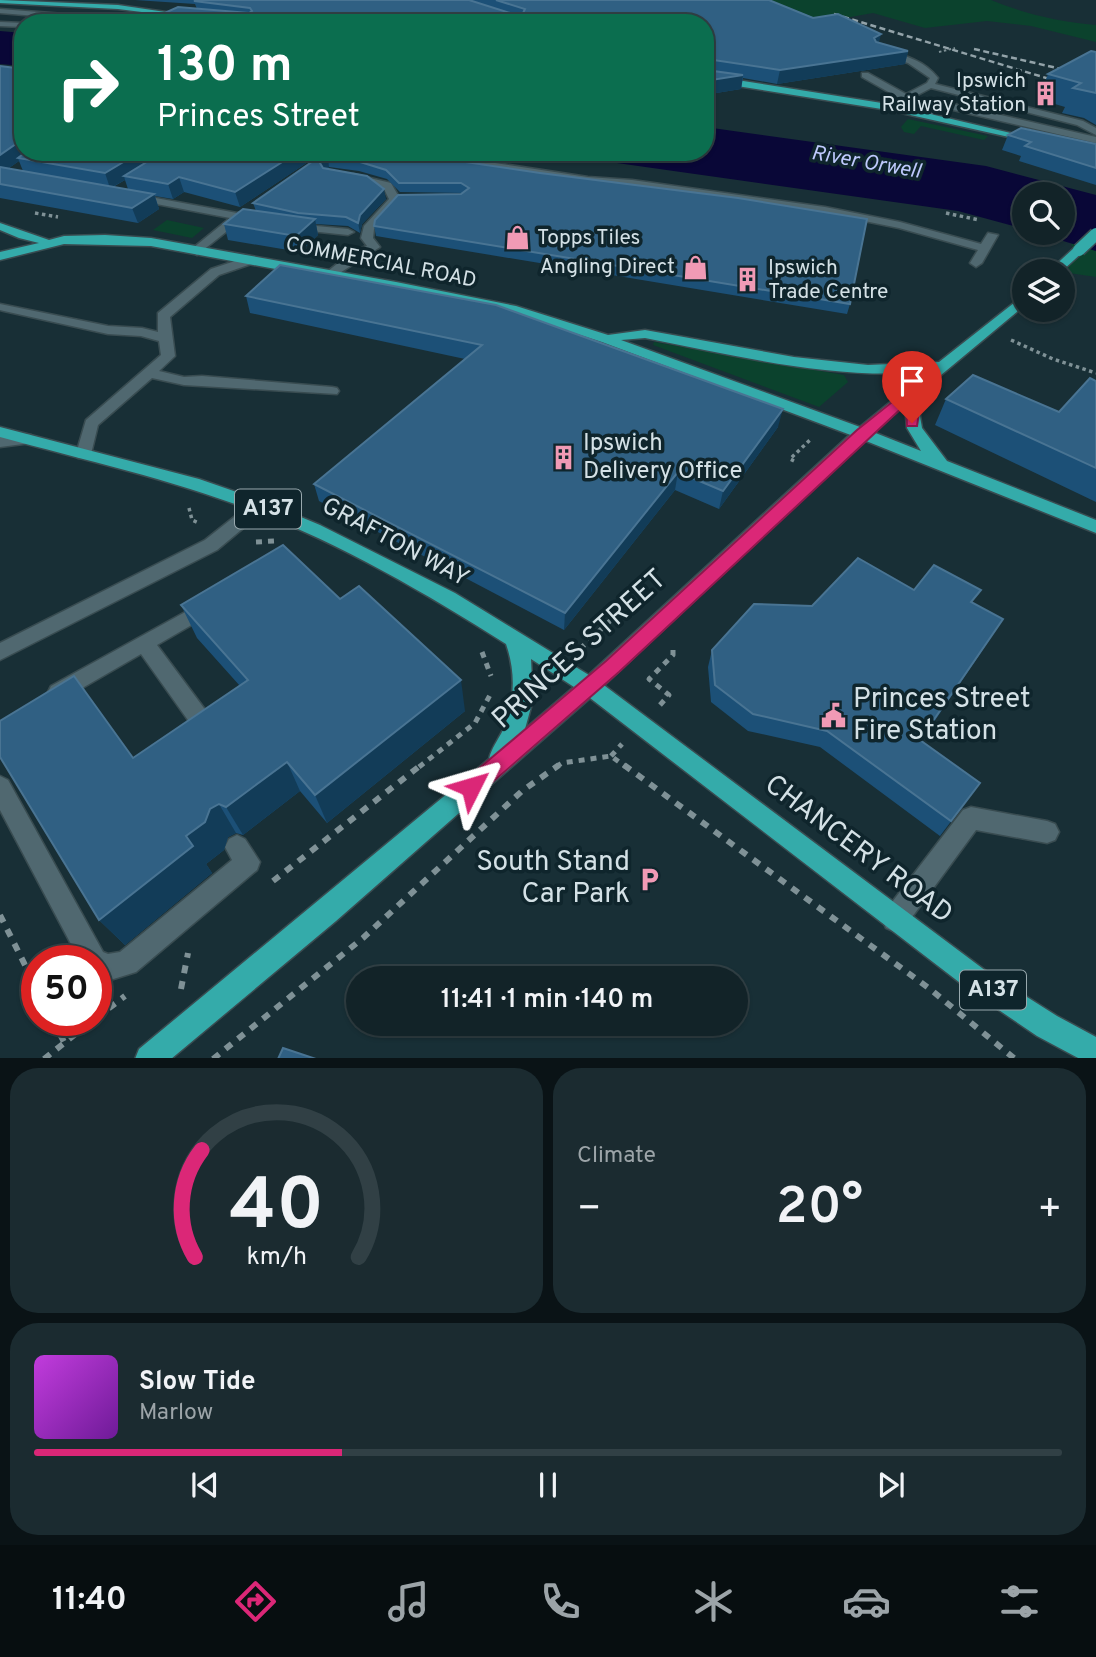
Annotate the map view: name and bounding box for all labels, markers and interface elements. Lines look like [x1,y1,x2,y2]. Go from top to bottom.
text: 130 m [157,37,293,99]
icon: right [42,42,133,133]
place label: Ipswich Railway Station [881,68,1026,119]
building icon: Ipswich Railway Station [1032,79,1060,107]
text: Princes Street [157,98,360,138]
water label: River Orwell [809,140,925,186]
map controls [1012,182,1075,322]
button: search [1012,182,1075,245]
shop icon: Topps Tiles [503,224,531,252]
place label: Topps Tiles [537,225,640,252]
street label: COMMERCIAL ROAD [283,231,479,295]
shop icon: Angling Direct [681,253,709,281]
place label: Angling Direct [540,254,675,281]
place label: Ipswich Trade Centre [768,255,888,306]
button: layers [1012,259,1075,322]
building icon: Ipswich Trade Centre [734,266,762,294]
pin [882,351,942,423]
icon: arrive [893,362,931,400]
place label: Ipswich Delivery Office [583,429,743,487]
building icon: Ipswich Delivery Office [549,444,577,472]
road number: A137 [235,489,301,528]
street label: GRAFTON WAY [316,492,474,594]
street label: PRINCES STREET [485,562,675,738]
place label: Princes Street Fire Station [853,682,1031,750]
public building icon: Princes Street Fire Station [819,702,847,730]
position arrow [434,750,508,824]
street label: CHANCERY ROAD [757,767,959,933]
place label: South Stand Car Park [476,845,630,913]
parking icon: South Stand Car Park [636,865,664,893]
speed limit sign: 50 [21,945,112,1036]
road number: A137 [960,970,1026,1009]
text: 11:41 · 1 min · 140 m [441,984,653,1017]
text: Climate [577,1142,656,1171]
text: 40 [229,1163,324,1255]
text: 20° [776,1176,863,1242]
text: − [577,1186,602,1235]
text: + [1037,1186,1062,1235]
text: km/h [246,1241,307,1273]
text: Slow Tide [139,1366,256,1399]
text: Marlow [139,1399,213,1428]
icon: previous [186,1466,224,1504]
icon: pause [529,1466,567,1504]
icon: next [872,1466,910,1504]
icon: directions [231,1577,280,1626]
icon: music [384,1577,433,1626]
icon: phone [536,1577,585,1626]
icon: climate [689,1577,738,1626]
icon: car [842,1577,891,1626]
icon: filters [995,1577,1044,1626]
text: 11:40 [52,1581,127,1621]

